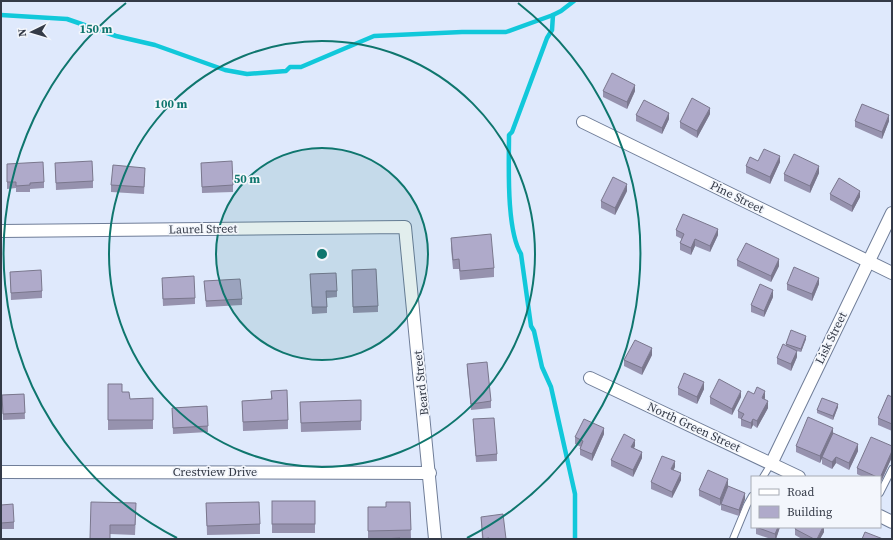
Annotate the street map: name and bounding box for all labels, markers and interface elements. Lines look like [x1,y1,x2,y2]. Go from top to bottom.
north arrow [12,12,52,52]
text: 150 m [80,21,113,37]
text: N [15,28,30,37]
text: 100 m [155,96,188,112]
text: 50 m [234,171,260,187]
street label: Pine Street [707,177,767,217]
street label: Laurel Street [169,220,238,238]
centre of rings [315,247,329,261]
street label: Lisk Street [811,309,851,367]
street label: Beard Street [410,350,432,416]
street label: North Green Street [645,398,743,456]
street label: Crestview Drive [173,464,257,480]
legend [751,476,881,528]
text: Road [787,484,814,500]
text: Building [787,504,832,520]

